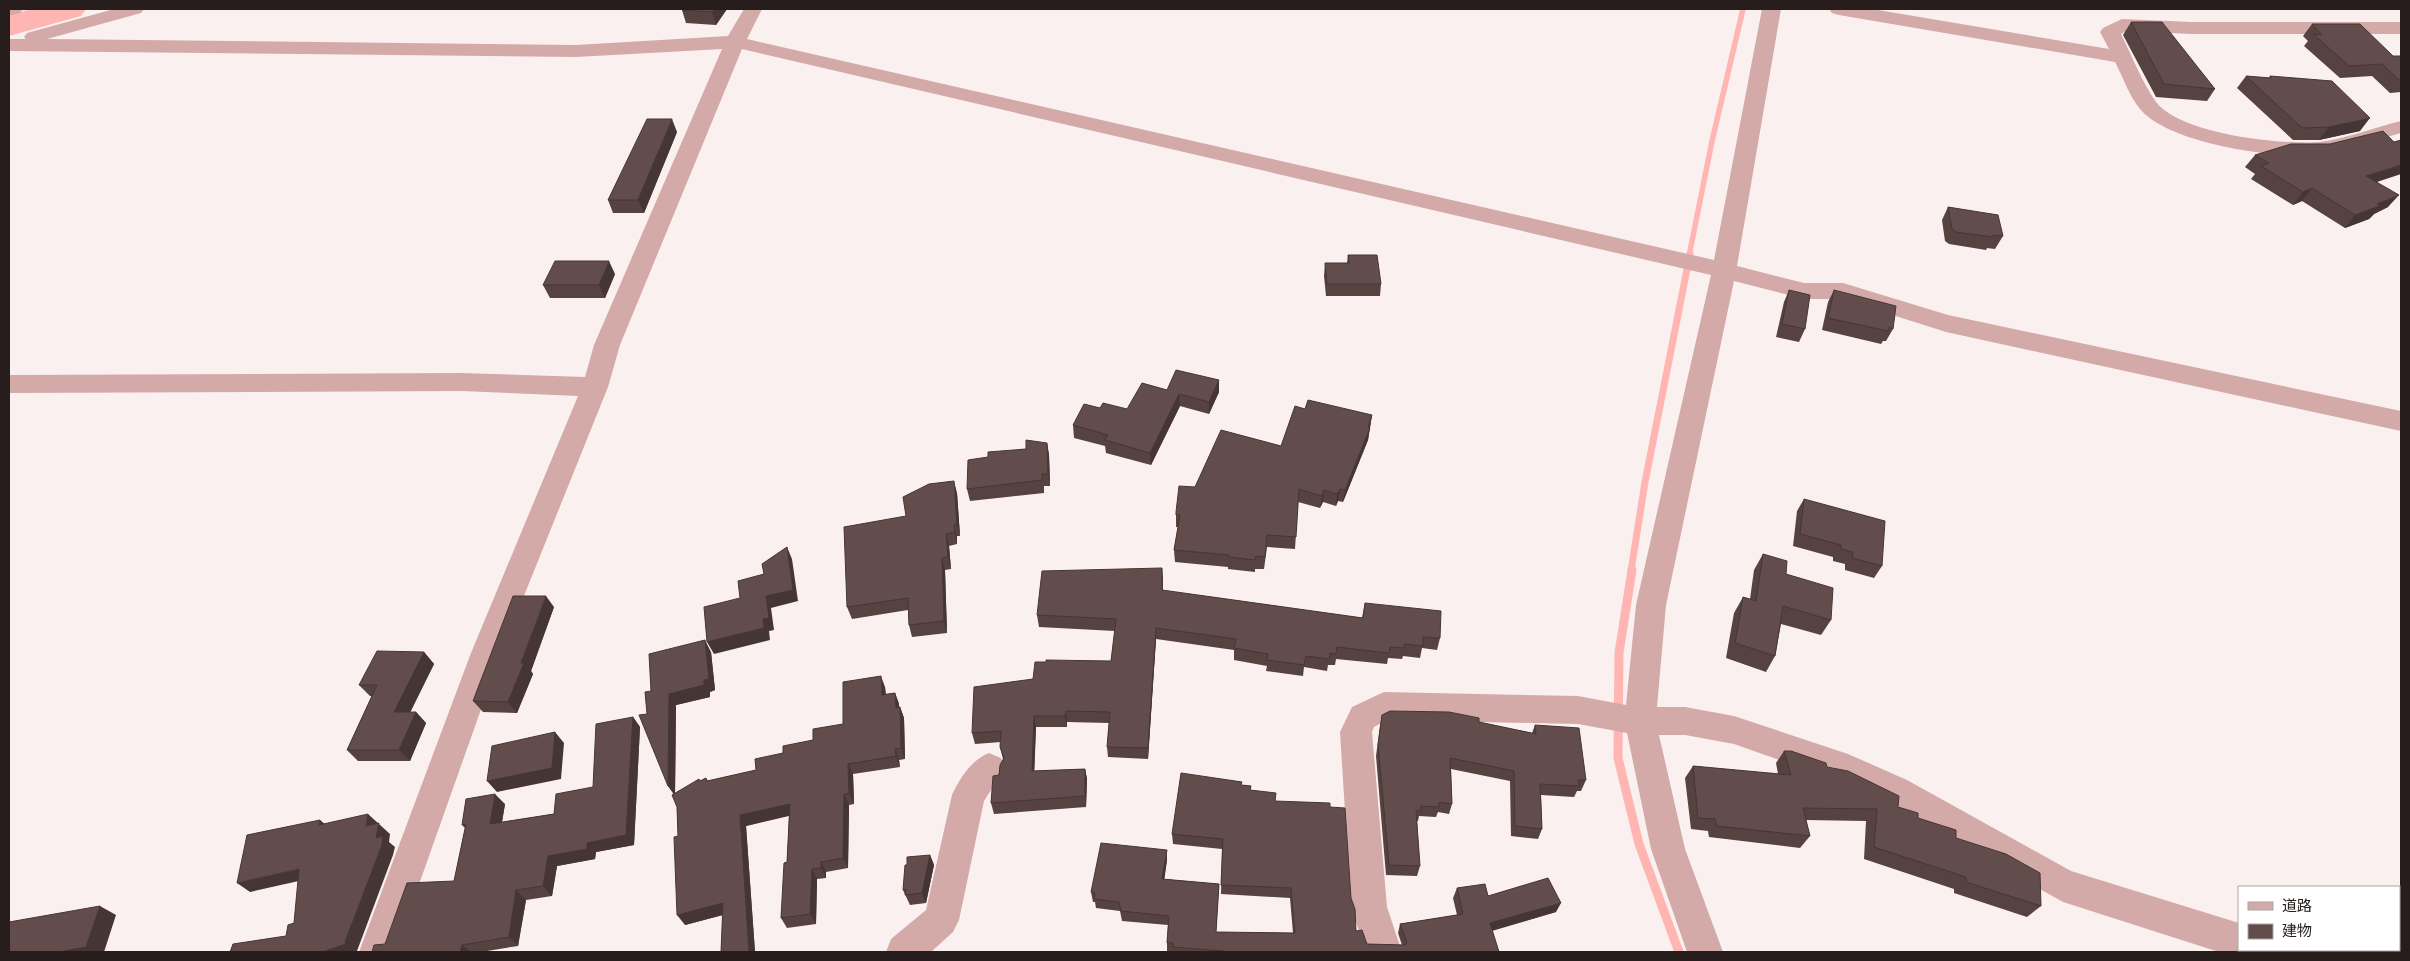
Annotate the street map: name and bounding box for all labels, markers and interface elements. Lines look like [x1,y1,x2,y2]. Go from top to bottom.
legend [2238,886,2400,951]
text: 道路 [2282,896,2312,917]
text: 建物 [2282,921,2312,942]

